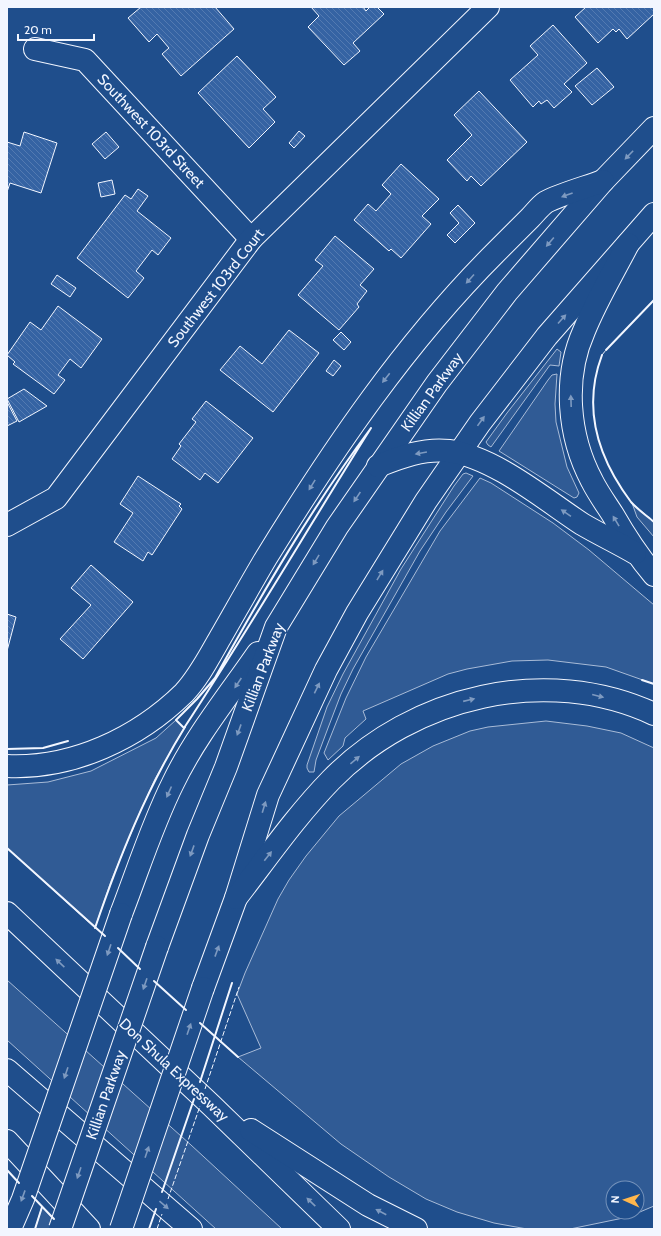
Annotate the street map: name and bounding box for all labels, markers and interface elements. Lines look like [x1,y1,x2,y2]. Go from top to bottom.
scale bar [18,16,94,42]
text: 20 m [24,22,52,37]
street label: Southwest 103rd Street [93,70,209,192]
one-way arrow [624,150,634,160]
one-way arrow [560,192,572,198]
street label: Southwest 103rd Court [164,225,268,351]
one-way arrow [545,237,554,247]
one-way arrow [466,274,475,284]
one-way arrow [557,314,567,324]
street label: Killian Parkway [397,349,467,435]
one-way arrow [382,373,391,384]
one-way arrow [568,394,574,407]
one-way arrow [477,415,485,426]
one-way arrow [414,450,427,456]
one-way arrow [308,479,315,491]
one-way arrow [353,491,361,502]
one-way arrow [561,509,572,517]
one-way arrow [612,516,620,526]
one-way arrow [313,554,320,566]
one-way arrow [376,569,383,580]
street label: Killian Parkway [238,620,288,714]
one-way arrow [234,677,242,688]
one-way arrow [314,683,320,694]
one-way arrow [592,694,604,700]
one-way arrow [464,697,476,703]
one-way arrow [235,724,241,736]
one-way arrow [350,755,361,764]
one-way arrow [165,787,171,799]
one-way arrow [262,801,268,813]
one-way arrow [189,846,195,858]
one-way arrow [264,850,273,861]
one-way arrow [105,945,111,957]
one-way arrow [214,945,220,957]
one-way arrow [55,958,65,968]
one-way arrow [141,978,147,990]
street label: Don Shula Expressway [115,1015,233,1126]
one-way arrow [186,1023,192,1035]
street label: Killian Parkway [82,1047,130,1142]
one-way arrow [63,1068,69,1080]
one-way arrow [144,1146,150,1158]
one-way arrow [76,1168,82,1180]
north arrow [605,1180,645,1220]
one-way arrow [20,1190,26,1202]
text: N [608,1195,622,1204]
one-way arrow [306,1197,316,1207]
one-way arrow [158,1201,169,1210]
one-way arrow [375,1208,387,1215]

